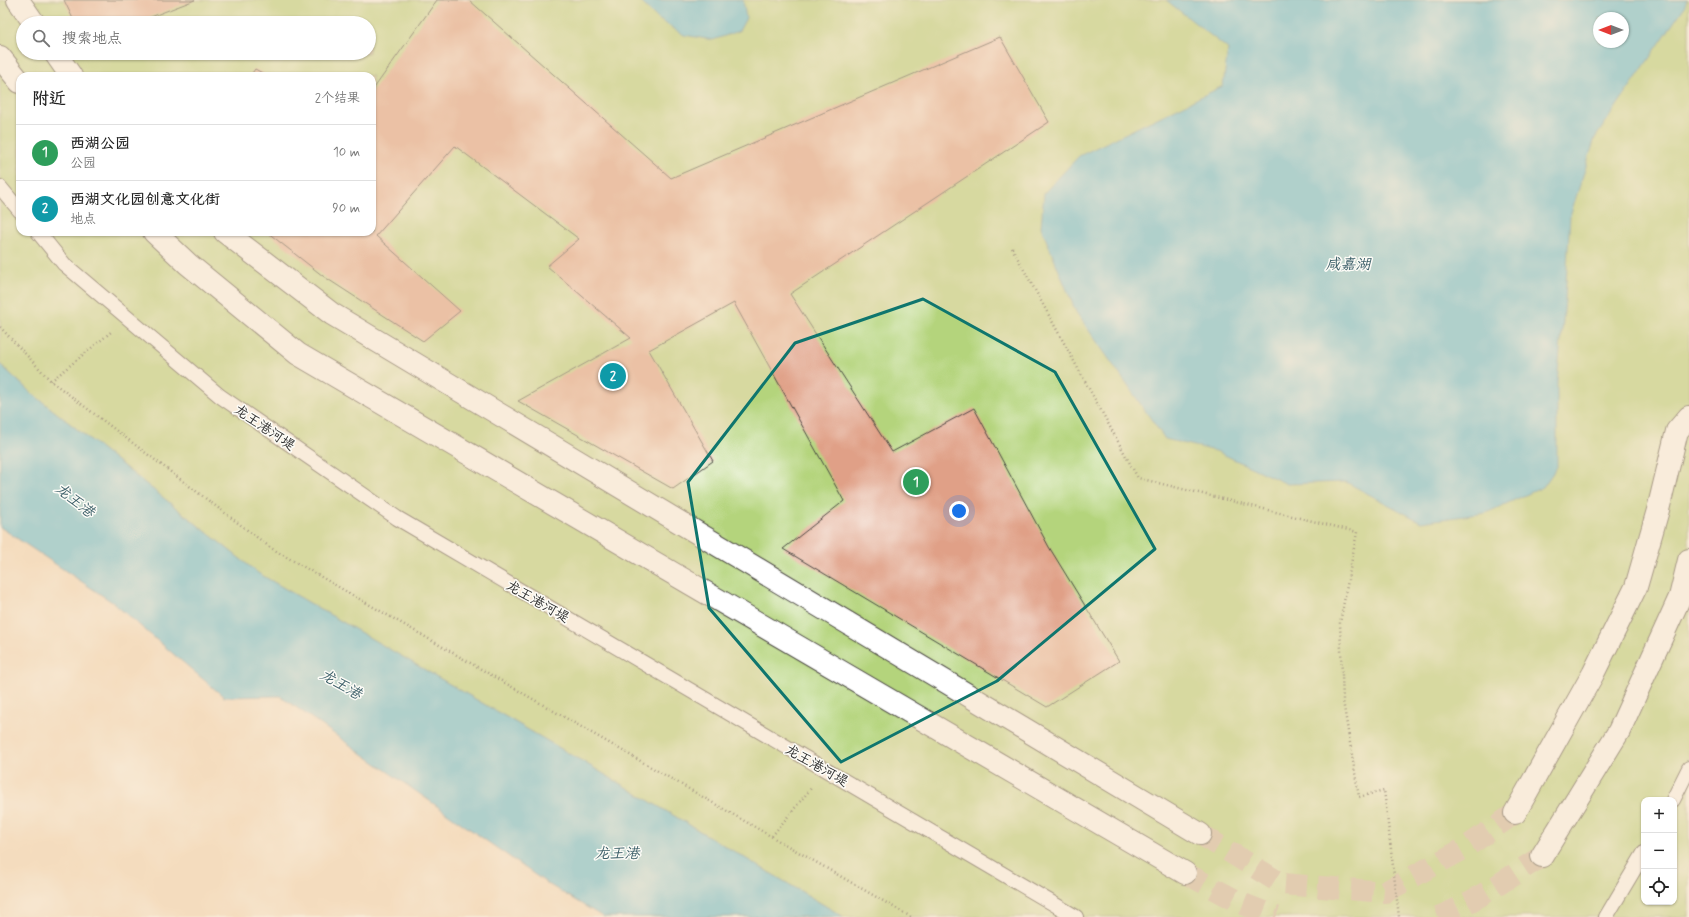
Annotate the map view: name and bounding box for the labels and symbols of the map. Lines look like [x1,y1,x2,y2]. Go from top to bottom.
north arrow [1593,12,1629,48]
water label: 咸嘉湖 [1325,255,1372,275]
pin: 2 [600,361,626,391]
street label: 龙王港河堤 [230,401,298,455]
pin: 1 [903,467,929,497]
water label: 龙王港 [50,479,100,524]
your location [949,501,969,521]
street label: 龙王港河堤 [503,577,572,627]
water label: 龙王港 [316,665,367,706]
street label: 龙王港河堤 [782,741,851,791]
water label: 龙王港 [594,844,641,864]

